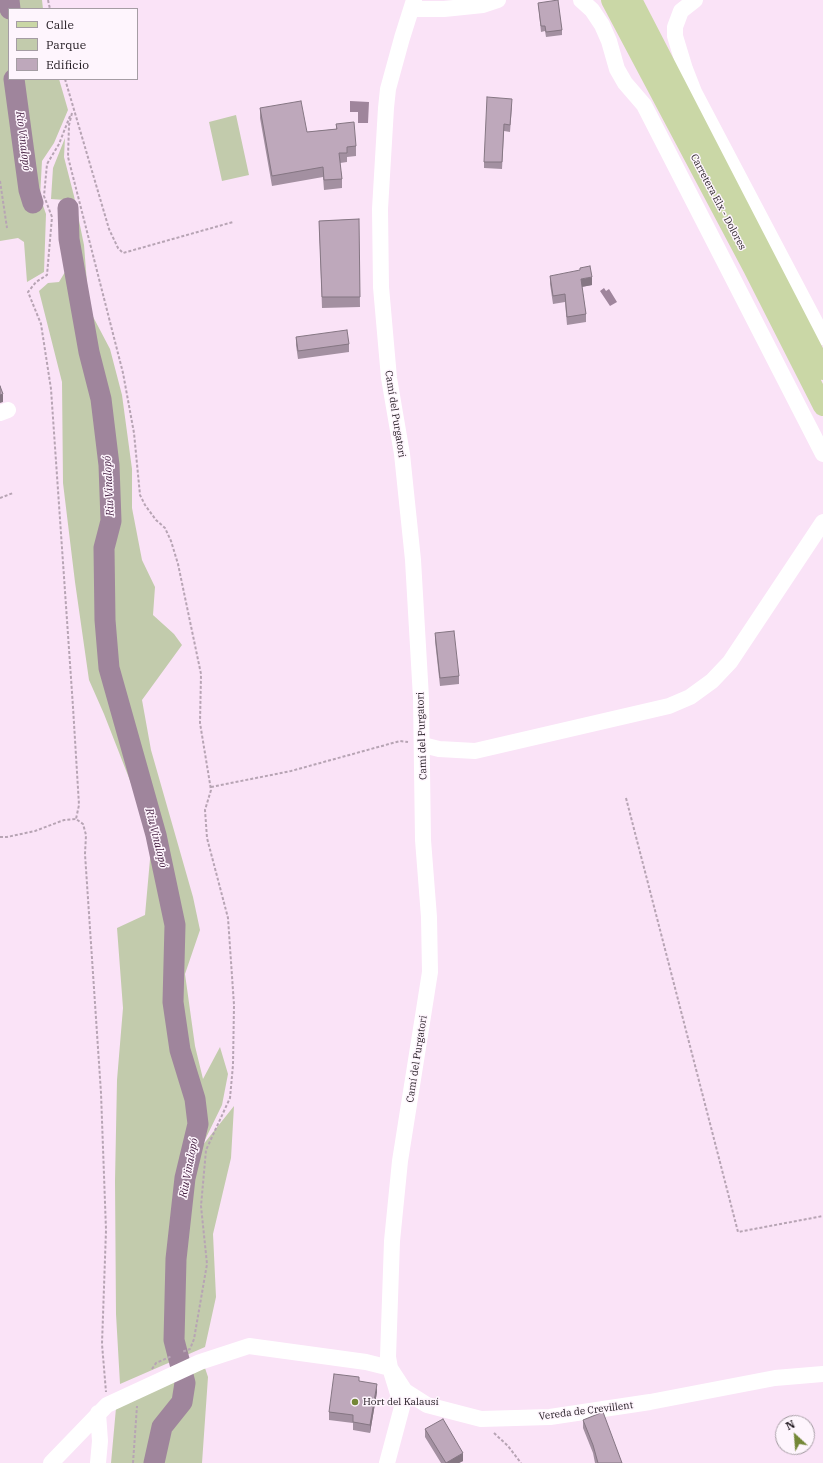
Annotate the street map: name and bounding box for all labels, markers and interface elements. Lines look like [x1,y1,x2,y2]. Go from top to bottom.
legend [8,8,138,80]
text: Calle [46,17,74,32]
text: Parque [46,37,86,52]
text: Edificio [46,57,89,72]
water label: Río Vinalopó [13,110,33,172]
street label: Carretera Elx - Dolores [688,152,748,252]
street label: Camí del Purgatori [382,370,408,458]
water label: Riu Vinalopó [101,455,117,517]
street label: Camí del Purgatori [414,692,430,780]
water label: Riu Vinalopó [142,807,170,869]
street label: Camí del Purgatori [404,1015,430,1103]
water label: Riu Vinalopó [177,1137,201,1199]
place label: Hort del Kalausí [363,1396,439,1408]
marker: Hort del Kalausí [350,1397,360,1407]
street label: Vereda de Crevillent [538,1399,634,1423]
north arrow [775,1415,815,1455]
text: N [783,1417,797,1433]

